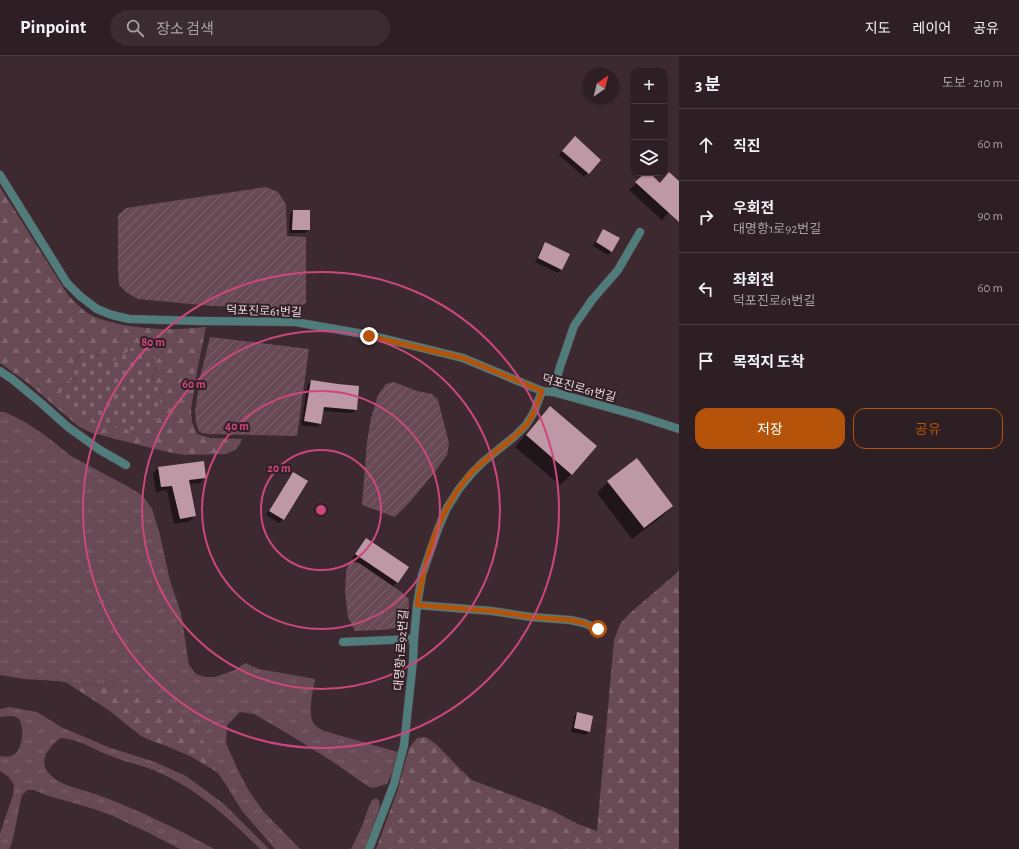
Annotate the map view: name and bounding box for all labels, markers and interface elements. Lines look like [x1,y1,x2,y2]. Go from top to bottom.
search box [110,10,390,46]
icon: search [124,17,146,39]
text: Pinpoint [20,18,86,37]
text: 장소 검색 [156,22,214,37]
text: 지도 [865,22,891,36]
text: 레이어 [913,22,951,36]
text: 공유 [973,22,999,36]
north arrow [583,68,619,104]
map controls [631,68,667,176]
button: + [631,68,667,104]
text: 3 분 [695,76,721,93]
text: 도보 · 210 m [942,77,1003,90]
button: − [631,104,667,140]
icon: ahead [695,134,717,156]
text: 60 m [977,138,1003,151]
text: 직진 [733,139,761,154]
button: layers [631,140,667,176]
text: 우회전 [733,201,774,216]
icon: right [695,206,717,228]
text: 90 m [977,210,1003,223]
text: 대명항1로92번길 [733,223,821,236]
text: 좌회전 [733,273,774,288]
icon: left [695,278,717,300]
text: 60 m [977,282,1003,295]
text: 덕포진로61번길 [733,295,815,308]
street label: 덕포진로61번길 [226,304,302,318]
route end [360,327,378,345]
text: 80 m [141,336,165,348]
icon: arrive [695,350,717,372]
text: 목적지 도착 [733,355,804,370]
street label: 덕포진로61번길 [541,372,617,404]
text: 60 m [182,378,206,390]
button: 저장 [695,408,845,449]
button: 공유 [853,408,1003,449]
text: 40 m [225,420,249,432]
text: 20 m [267,462,291,474]
centre of rings [314,503,328,517]
street label: 대명항1로92번길 [392,609,410,691]
route start [589,620,607,638]

